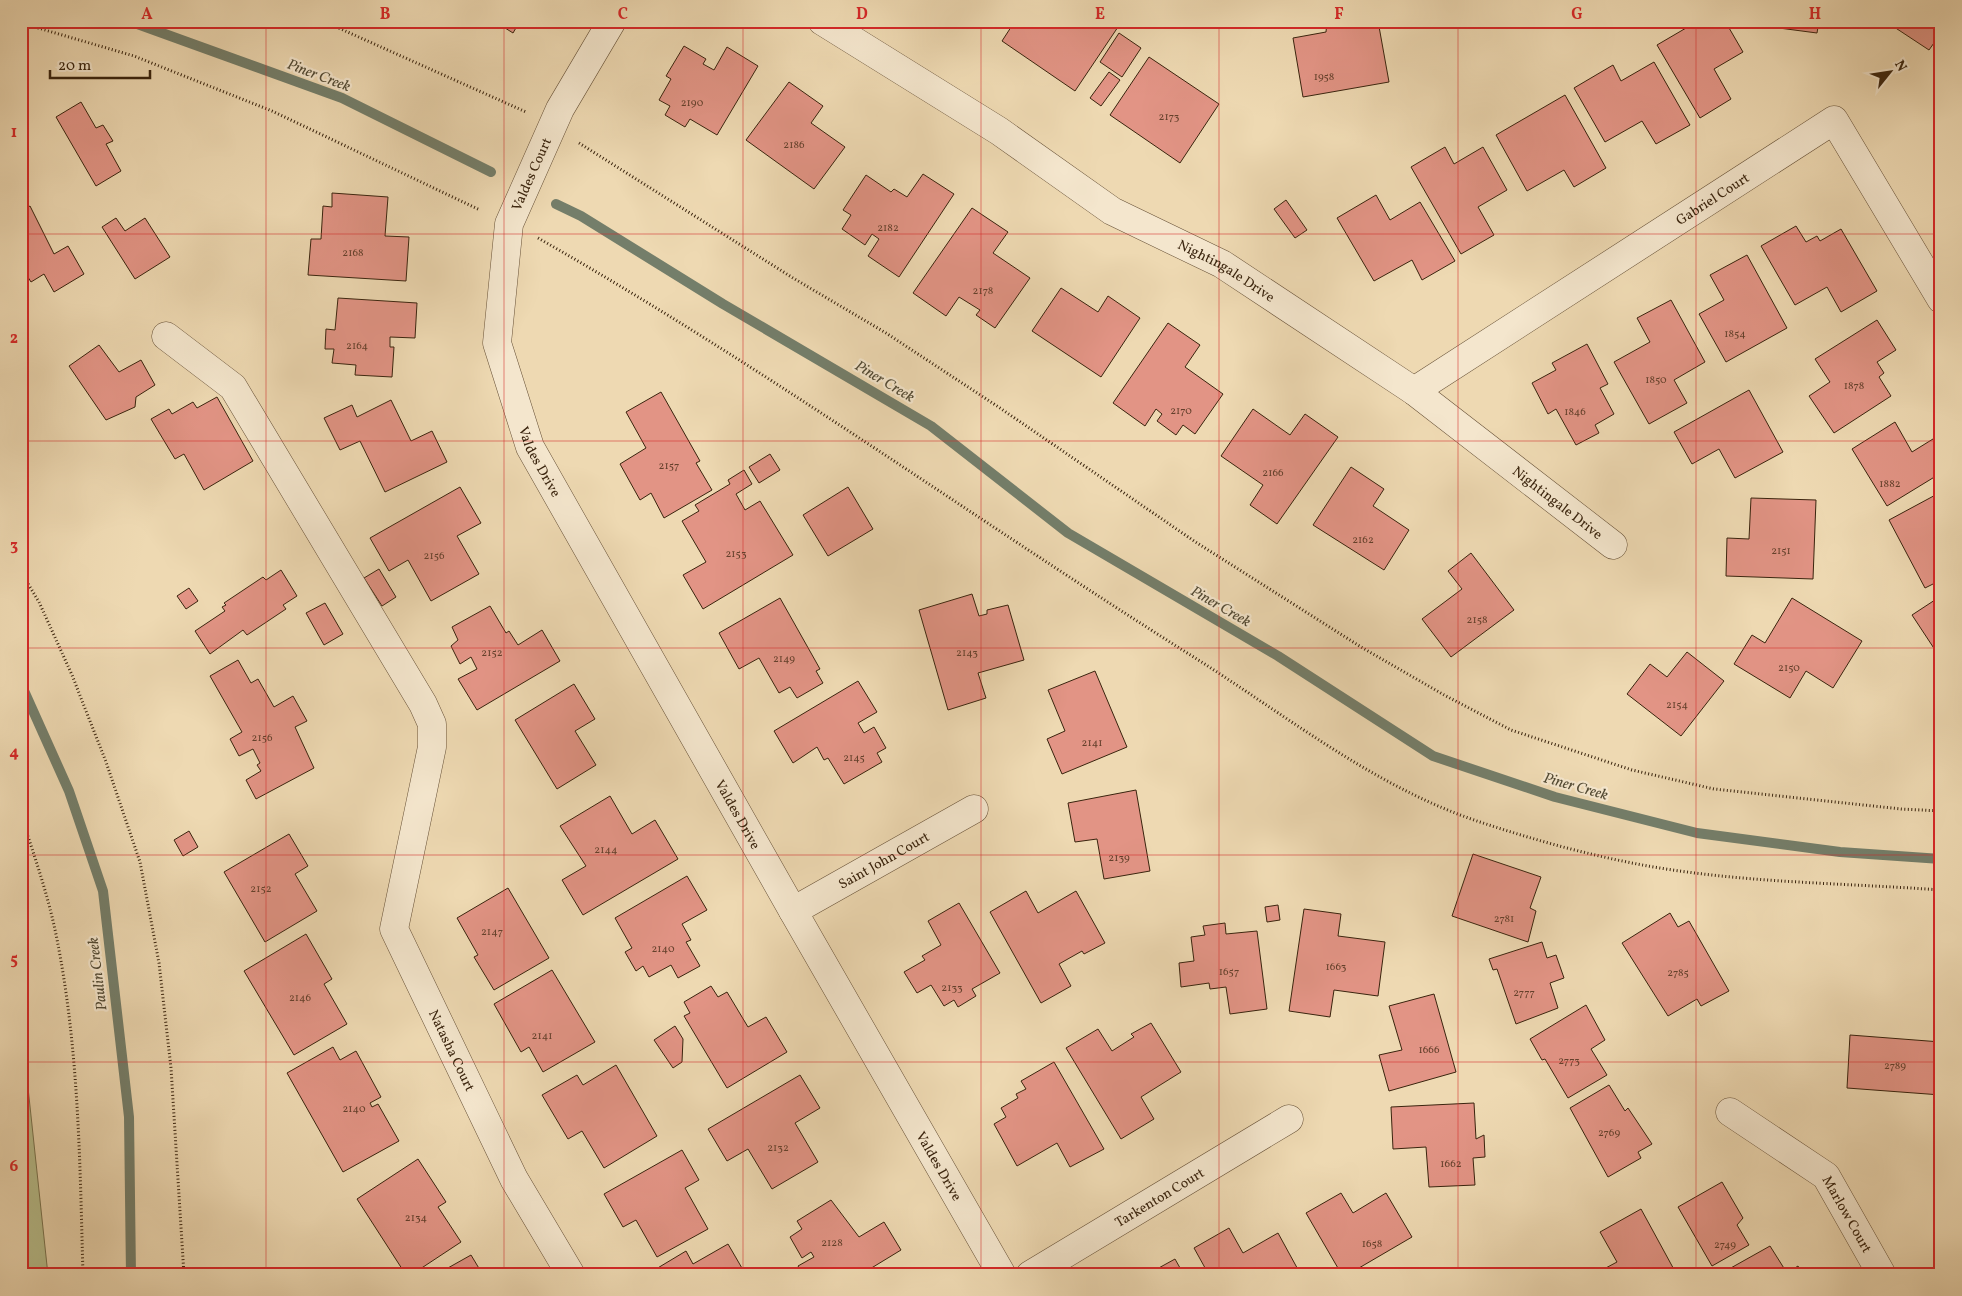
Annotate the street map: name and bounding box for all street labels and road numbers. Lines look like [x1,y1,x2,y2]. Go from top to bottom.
street label: Valdes Court [508,135,557,214]
street label: Gabriel Court [1673,169,1754,231]
street label: Nightingale Drive [1174,236,1278,308]
street label: Valdes Drive [513,424,565,501]
street label: Nightingale Drive [1508,462,1606,545]
street label: Valdes Drive [710,777,764,854]
street label: Saint John Court [835,828,933,895]
street label: Natasha Court [423,1007,479,1095]
street label: Valdes Drive [911,1128,966,1205]
street label: Tarkenton Court [1112,1164,1209,1233]
street label: Marlow Court [1817,1173,1876,1257]

